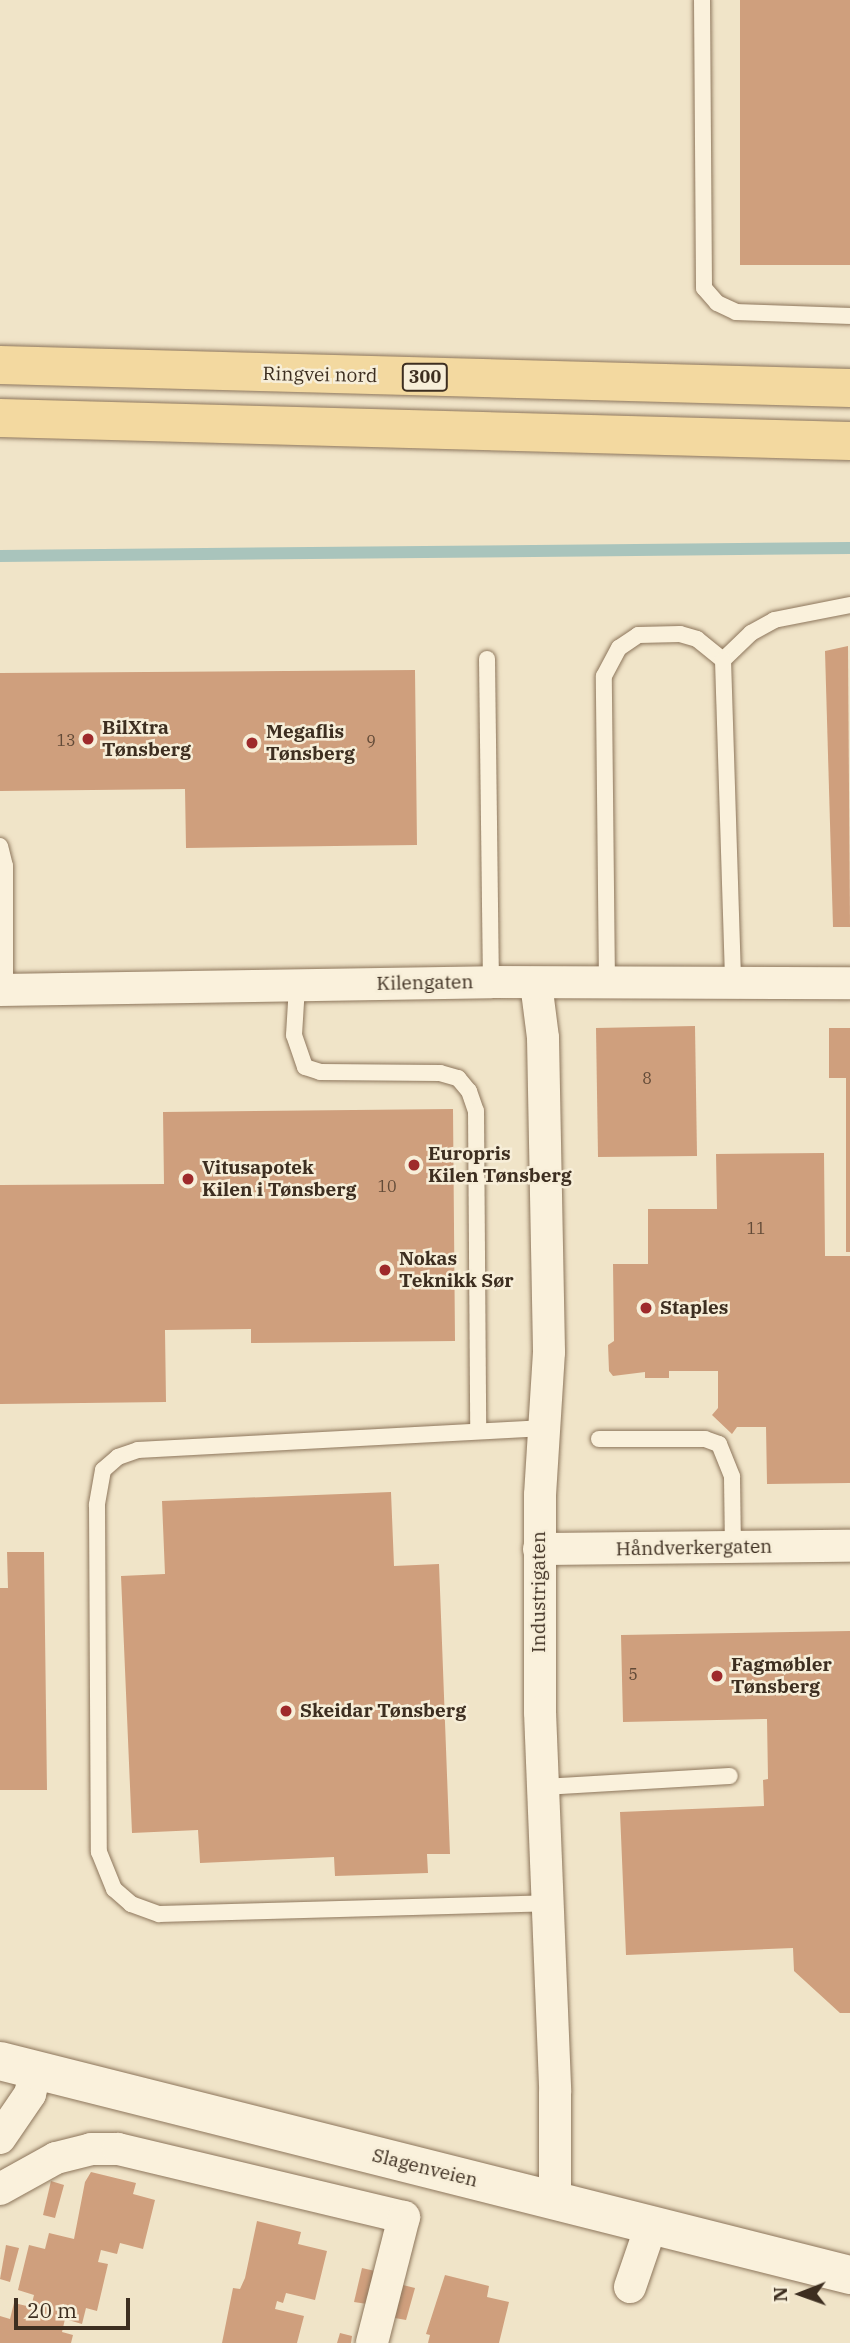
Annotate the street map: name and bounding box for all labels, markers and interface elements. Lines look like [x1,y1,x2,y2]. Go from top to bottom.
road number: 300 [400,362,450,391]
street label: Ringvei nord [262,363,378,387]
place label: BilXtra Tønsberg [102,717,191,761]
place label: Megaflis Tønsberg [266,721,355,765]
house number: 13 [56,730,76,750]
marker: BilXtra Tønsberg [80,731,96,747]
house number: 9 [366,731,376,751]
marker: Megaflis Tønsberg [244,735,260,751]
street label: Kilengaten [376,971,474,995]
house number: 8 [642,1068,652,1088]
place label: Europris Kilen Tønsberg [428,1143,572,1187]
place label: Vitusapotek Kilen i Tønsberg [202,1157,357,1201]
marker: Europris Kilen Tønsberg [406,1157,422,1173]
marker: Vitusapotek Kilen i Tønsberg [180,1171,196,1187]
house number: 10 [377,1176,397,1196]
house number: 11 [746,1218,766,1238]
place label: Nokas Teknikk Sør [399,1248,514,1292]
marker: Nokas Teknikk Sør [377,1262,393,1278]
place label: Staples [660,1297,729,1319]
marker: Staples [638,1300,654,1316]
street label: Industrigaten [528,1531,550,1653]
street label: Håndverkergaten [616,1535,772,1561]
place label: Fagmøbler Tønsberg [731,1654,832,1698]
house number: 5 [628,1664,638,1684]
marker: Fagmøbler Tønsberg [709,1668,725,1684]
place label: Skeidar Tønsberg [300,1700,466,1722]
marker: Skeidar Tønsberg [278,1703,294,1719]
street label: Slagenveien [370,2144,480,2192]
north arrow [766,2259,836,2329]
scale bar [18,2284,133,2328]
text: N [768,2287,792,2302]
text: 20 m [27,2296,77,2324]

